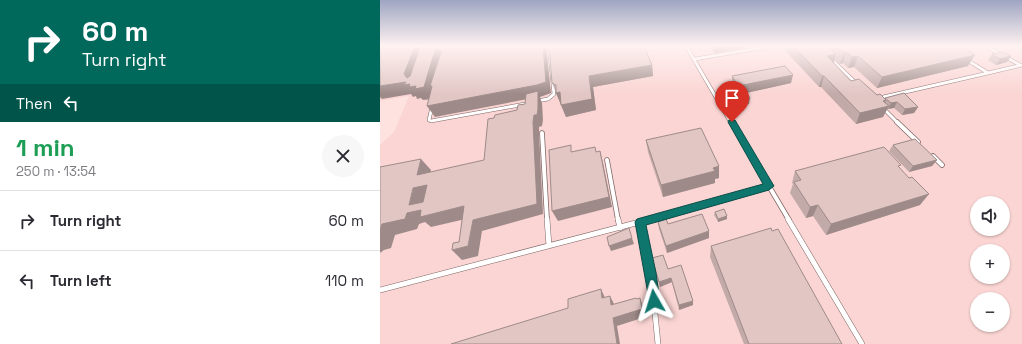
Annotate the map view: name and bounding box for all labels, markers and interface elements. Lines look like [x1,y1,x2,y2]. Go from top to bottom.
text: 60 m [82,13,148,49]
icon: right [16,16,68,68]
text: Turn right [82,48,166,71]
pin [715,81,749,122]
icon: arrive [721,87,743,109]
icon: left [60,92,82,114]
text: Then [16,94,52,113]
text: 1 min [16,132,75,163]
button: close [322,135,364,177]
text: 250 m · 13:54 [16,163,96,180]
map controls [970,196,1010,332]
button: sound [970,196,1010,236]
icon: right [16,210,38,232]
text: Turn right [50,211,121,230]
text: 60 m [328,211,364,230]
button: + [970,244,1010,284]
icon: left [16,270,38,292]
text: Turn left [50,271,112,290]
text: 110 m [325,271,364,290]
position arrow [633,280,675,322]
button: − [970,292,1010,332]

